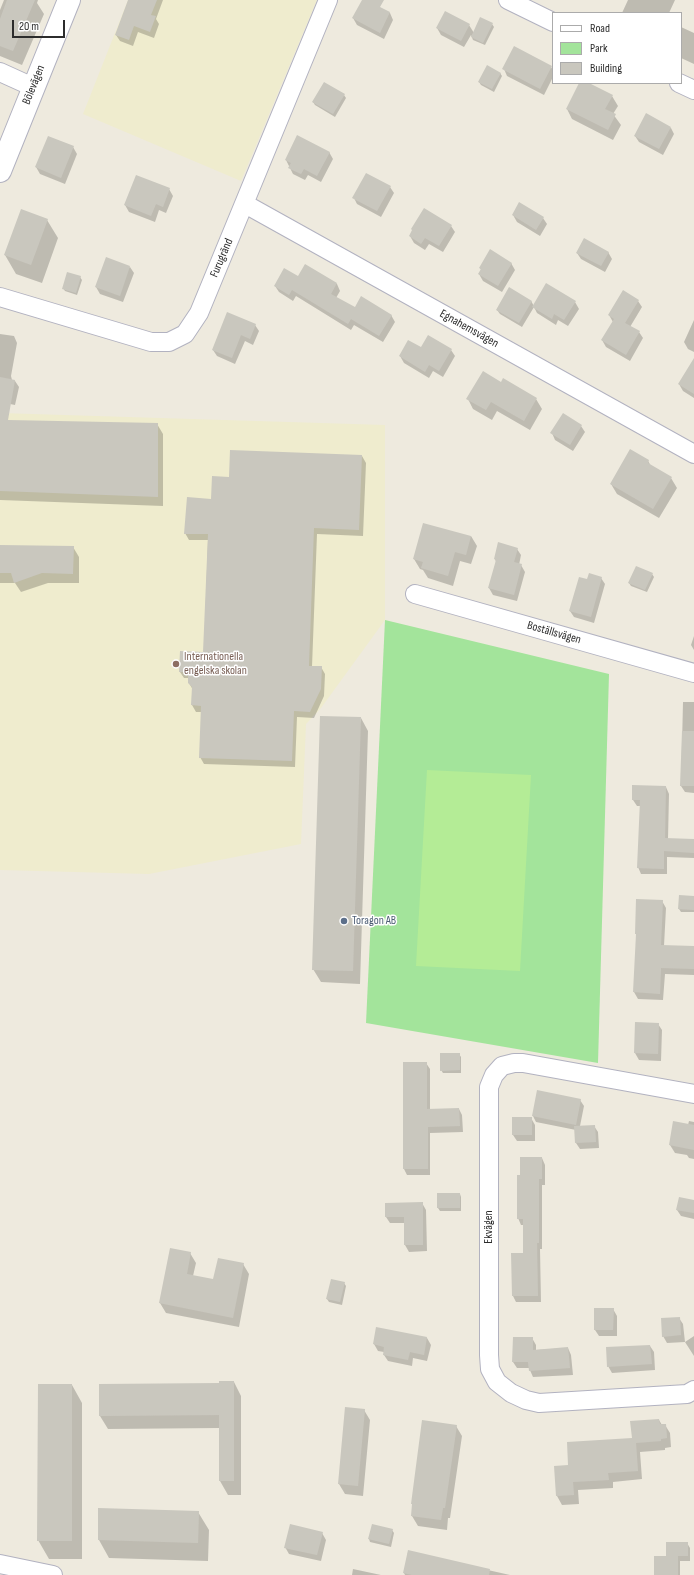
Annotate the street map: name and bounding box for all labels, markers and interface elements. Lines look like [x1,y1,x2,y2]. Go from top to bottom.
scale bar [14,12,67,38]
legend [552,12,682,84]
text: 20 m [19,19,39,34]
text: Road [590,21,610,36]
text: Park [590,41,608,56]
text: Building [590,61,622,76]
street label: Bölevägen [20,63,48,107]
street label: Furugränd [207,236,237,280]
street label: Egnahemsvägen [437,307,501,351]
street label: Boställsvägen [525,618,583,648]
place label: Internationella engelska skolan [184,650,247,678]
marker: Internationella engelska skolan [171,659,181,669]
place label: Toragon AB [352,914,396,928]
marker: Toragon AB [339,916,349,926]
street label: Ekvägen [482,1210,496,1244]

